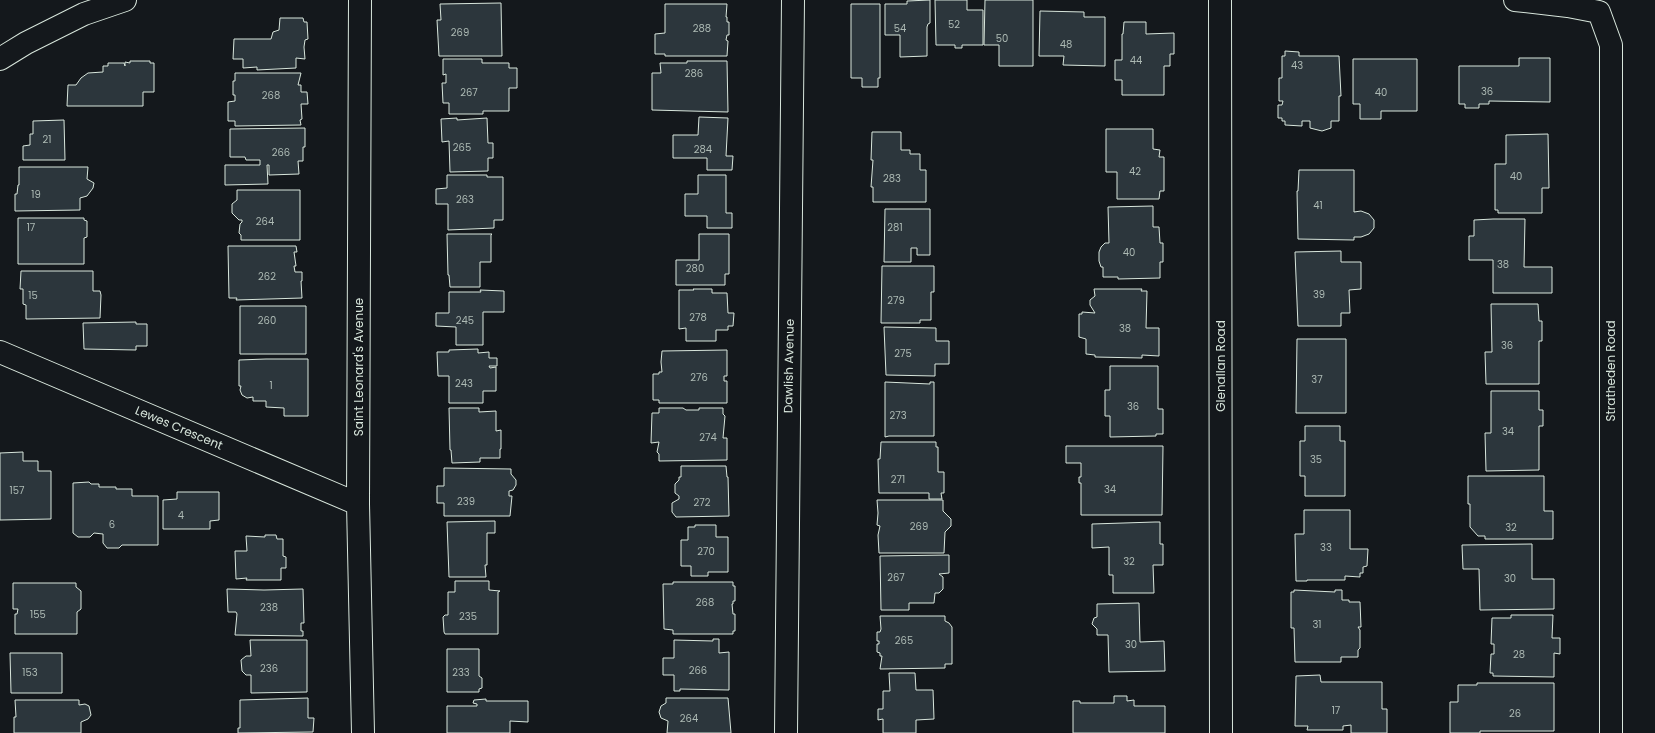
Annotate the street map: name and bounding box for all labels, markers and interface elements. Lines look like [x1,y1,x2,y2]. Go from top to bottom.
house number: 52 [948,17,960,32]
house number: 288 [693,21,711,36]
house number: 54 [894,21,906,36]
house number: 269 [451,25,469,40]
house number: 50 [996,31,1008,46]
house number: 48 [1060,37,1072,52]
house number: 44 [1130,53,1142,68]
house number: 43 [1291,58,1303,73]
house number: 286 [685,66,703,81]
house number: 36 [1481,84,1493,99]
house number: 267 [460,85,478,100]
house number: 40 [1375,85,1387,100]
house number: 268 [262,88,280,103]
house number: 21 [43,132,51,147]
house number: 265 [453,140,471,155]
house number: 284 [694,142,712,157]
house number: 266 [272,145,290,160]
house number: 42 [1129,164,1141,179]
house number: 40 [1510,169,1522,184]
house number: 283 [883,171,901,186]
house number: 19 [31,187,41,202]
house number: 263 [456,192,474,207]
house number: 41 [1313,198,1323,213]
house number: 264 [256,214,274,229]
house number: 17 [27,220,36,235]
house number: 281 [887,220,903,235]
house number: 40 [1123,245,1135,260]
house number: 38 [1497,257,1509,272]
house number: 280 [686,261,704,276]
house number: 262 [258,269,276,284]
house number: 39 [1313,287,1325,302]
house number: 15 [28,288,38,303]
house number: 279 [887,293,905,308]
street label: Saint Leonard's Avenue [350,298,367,436]
house number: 278 [689,310,707,325]
house number: 260 [258,313,276,328]
house number: 245 [456,313,474,328]
street label: Dawlish Avenue [779,319,798,413]
street label: Glenallan Road [1212,320,1229,412]
street label: Stratheden Road [1602,320,1619,422]
house number: 38 [1119,321,1131,336]
house number: 36 [1501,338,1513,353]
house number: 275 [894,346,912,361]
house number: 276 [690,370,708,385]
house number: 37 [1311,372,1323,387]
house number: 243 [455,376,473,391]
house number: 1 [269,378,273,393]
house number: 36 [1127,399,1139,414]
street label: Lewes Crescent [133,401,226,454]
house number: 273 [889,408,907,423]
house number: 34 [1502,424,1514,439]
house number: 274 [699,430,717,445]
house number: 35 [1310,452,1322,467]
house number: 271 [891,472,905,487]
house number: 34 [1104,482,1116,497]
house number: 157 [10,483,25,498]
house number: 239 [457,494,475,509]
house number: 272 [694,495,711,510]
house number: 4 [178,508,184,523]
house number: 6 [109,517,115,532]
house number: 269 [910,519,928,534]
house number: 32 [1505,520,1517,535]
house number: 33 [1320,540,1332,555]
house number: 270 [697,544,715,559]
house number: 32 [1123,554,1135,569]
house number: 267 [887,570,905,585]
house number: 30 [1504,571,1516,586]
house number: 268 [696,595,714,610]
house number: 238 [260,600,278,615]
house number: 155 [30,607,46,622]
house number: 235 [459,609,477,624]
house number: 31 [1312,617,1322,632]
house number: 265 [895,633,913,648]
house number: 30 [1125,637,1137,652]
house number: 28 [1513,647,1525,662]
house number: 236 [260,661,278,676]
house number: 266 [689,663,707,678]
house number: 153 [22,665,38,680]
house number: 233 [452,665,470,680]
house number: 17 [1332,703,1341,718]
house number: 26 [1509,706,1521,721]
house number: 264 [680,711,698,726]

